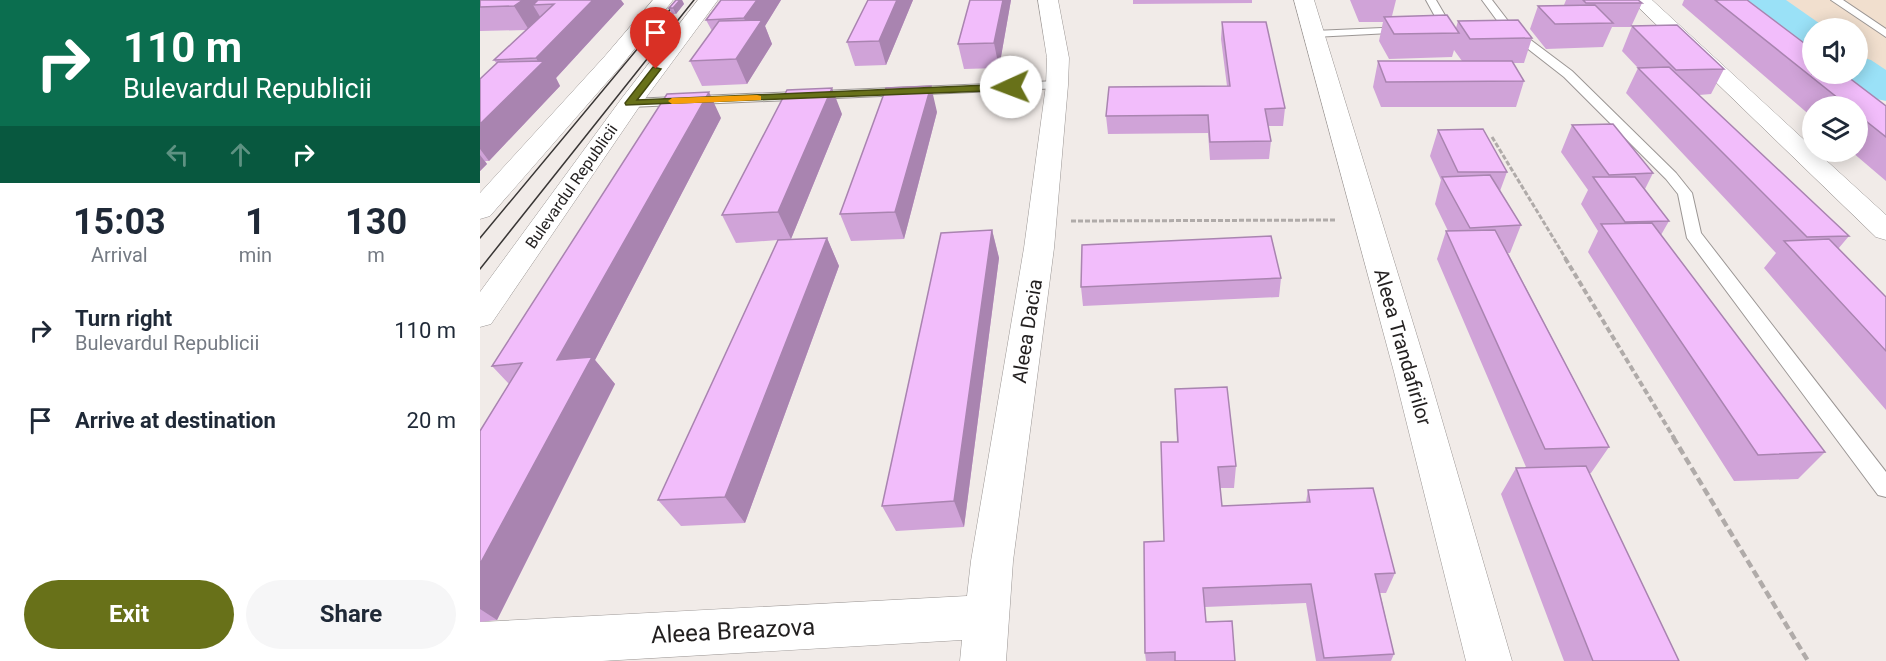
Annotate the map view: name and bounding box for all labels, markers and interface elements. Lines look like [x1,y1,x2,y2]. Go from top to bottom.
pin [630,7,681,69]
icon: arrive [639,16,672,49]
map controls [1802,18,1868,162]
button: sound [1802,18,1868,84]
text: 110 m [123,23,242,72]
icon: right [24,24,102,102]
position arrow [979,55,1043,119]
text: Bulevardul Republicii [123,73,372,105]
button: layers [1802,96,1868,162]
street label: Bulevardul Republicii [521,120,621,252]
icon: left [161,138,194,171]
icon: ahead [224,138,257,171]
icon: right [287,138,320,171]
text: 15:03 [73,201,166,243]
text: 1 [245,201,266,243]
text: 130 [345,201,407,243]
text: Arrival [91,243,148,267]
text: min [239,243,272,267]
text: m [367,243,385,267]
street label: Aleea Trandafirilor [1369,266,1437,428]
street label: Aleea Dacia [1007,277,1047,385]
text: Turn right [75,306,172,331]
icon: right [24,314,57,347]
text: 110 m [394,318,456,343]
text: Bulevardul Republicii [75,331,259,355]
icon: arrive [24,404,57,437]
text: Arrive at destination [75,408,276,433]
text: 20 m [407,408,456,433]
button: Exit [24,580,234,649]
button: Share [246,580,456,649]
street label: Aleea Breazova [650,613,816,649]

